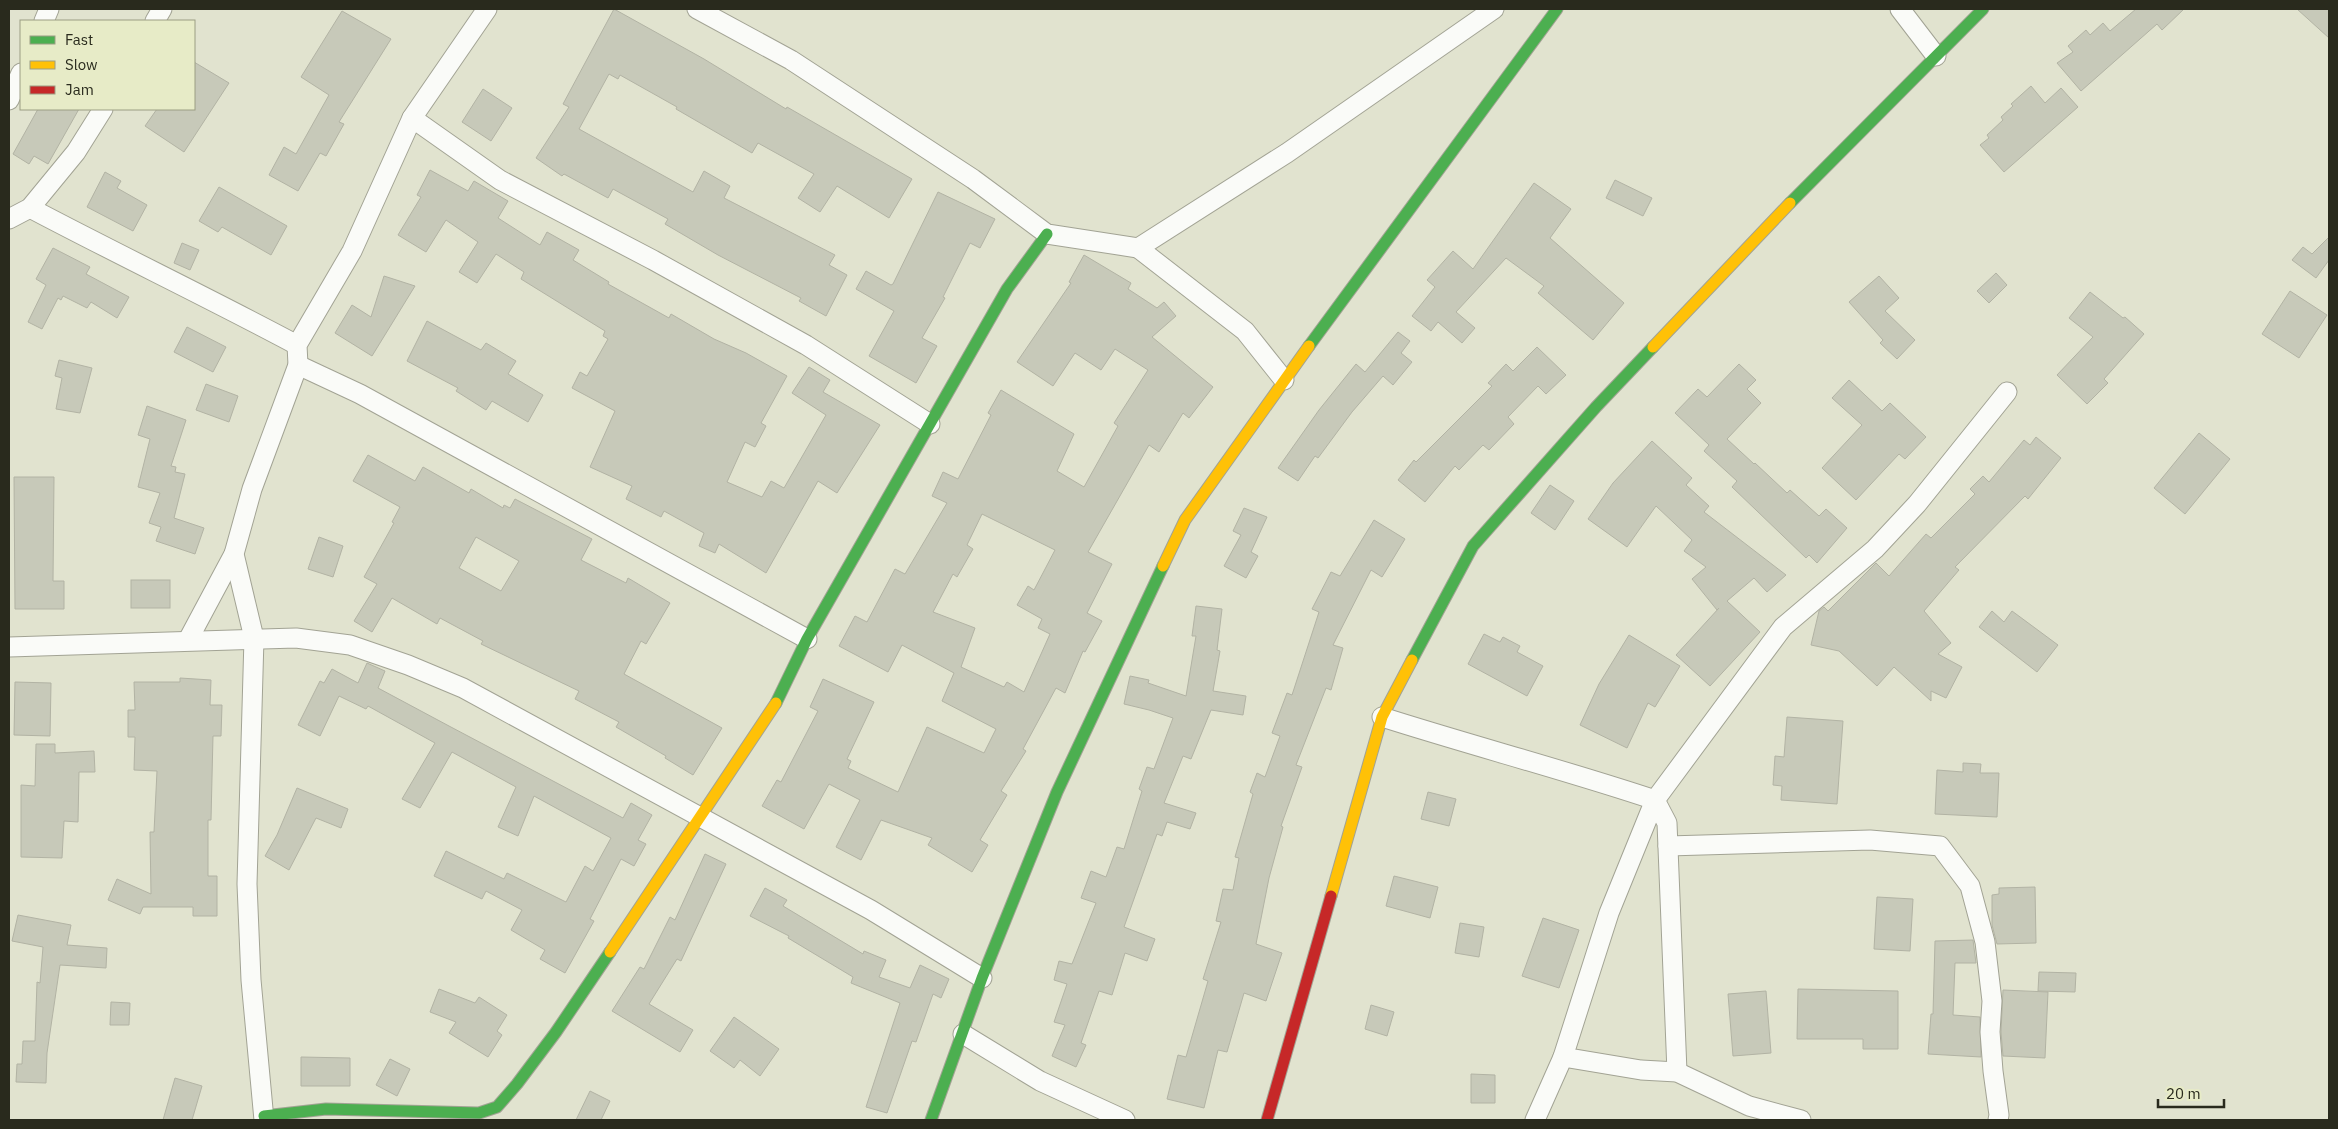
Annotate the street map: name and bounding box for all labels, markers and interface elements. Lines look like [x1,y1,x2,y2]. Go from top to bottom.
legend [20,20,195,110]
text: Fast [65,30,93,49]
text: Slow [65,55,98,74]
text: Jam [65,80,94,99]
scale bar [2158,1076,2224,1108]
text: 20 m [2166,1084,2201,1103]

